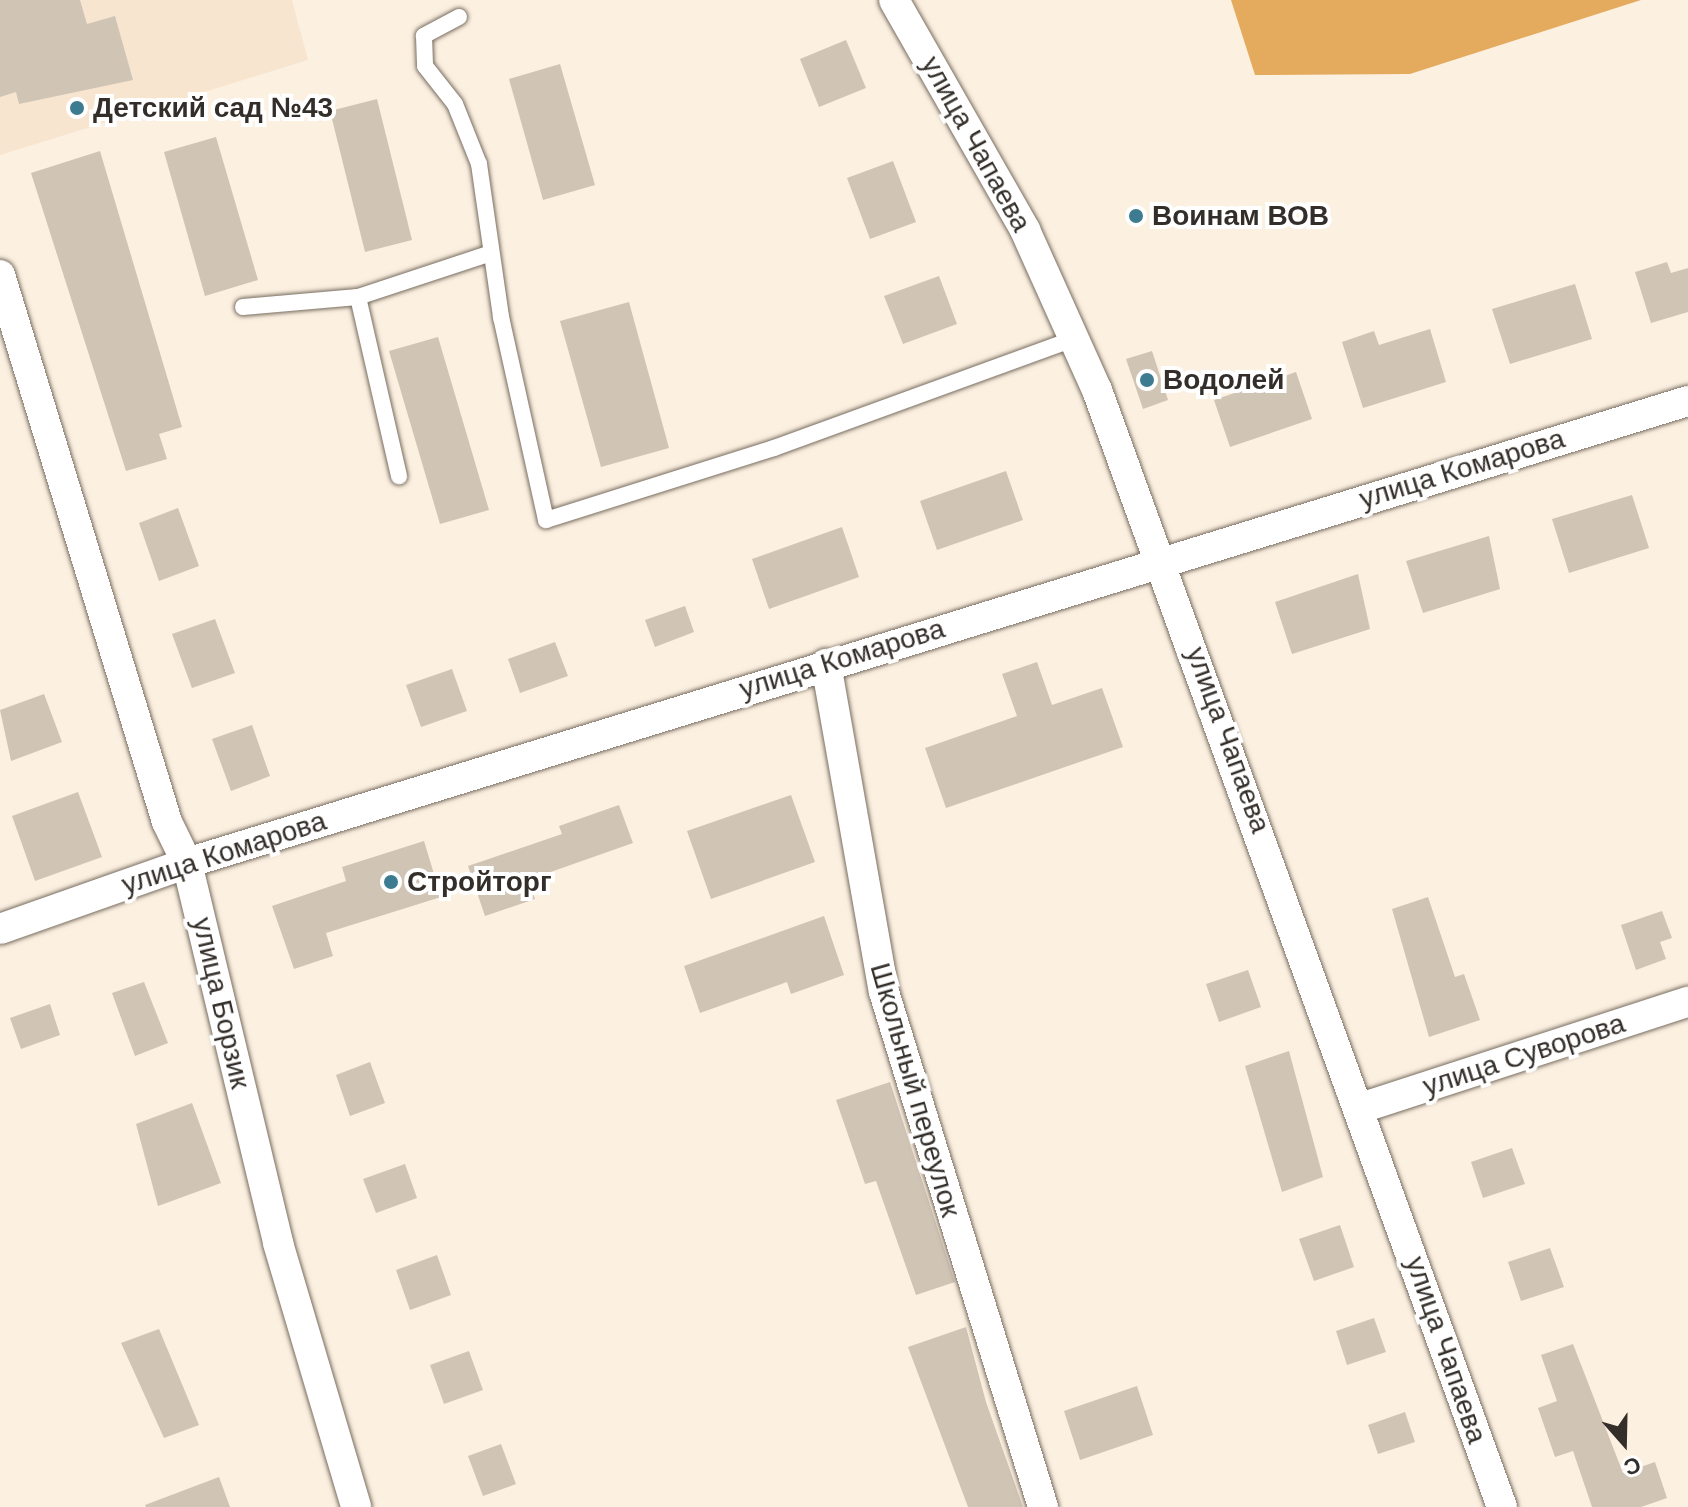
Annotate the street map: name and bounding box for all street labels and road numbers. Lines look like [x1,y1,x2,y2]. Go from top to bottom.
street label: улица Чапаева [914,50,1038,238]
street label: улица Комарова [1355,422,1569,516]
street label: улица Комарова [735,612,949,706]
street label: улица Чапаева [1179,642,1277,838]
street label: улица Комарова [118,804,330,902]
street label: улица Борзик [185,914,257,1092]
street label: Школьный переулок [863,959,967,1221]
street label: улица Суворова [1419,1007,1629,1103]
street label: улица Чапаева [1398,1252,1494,1448]

